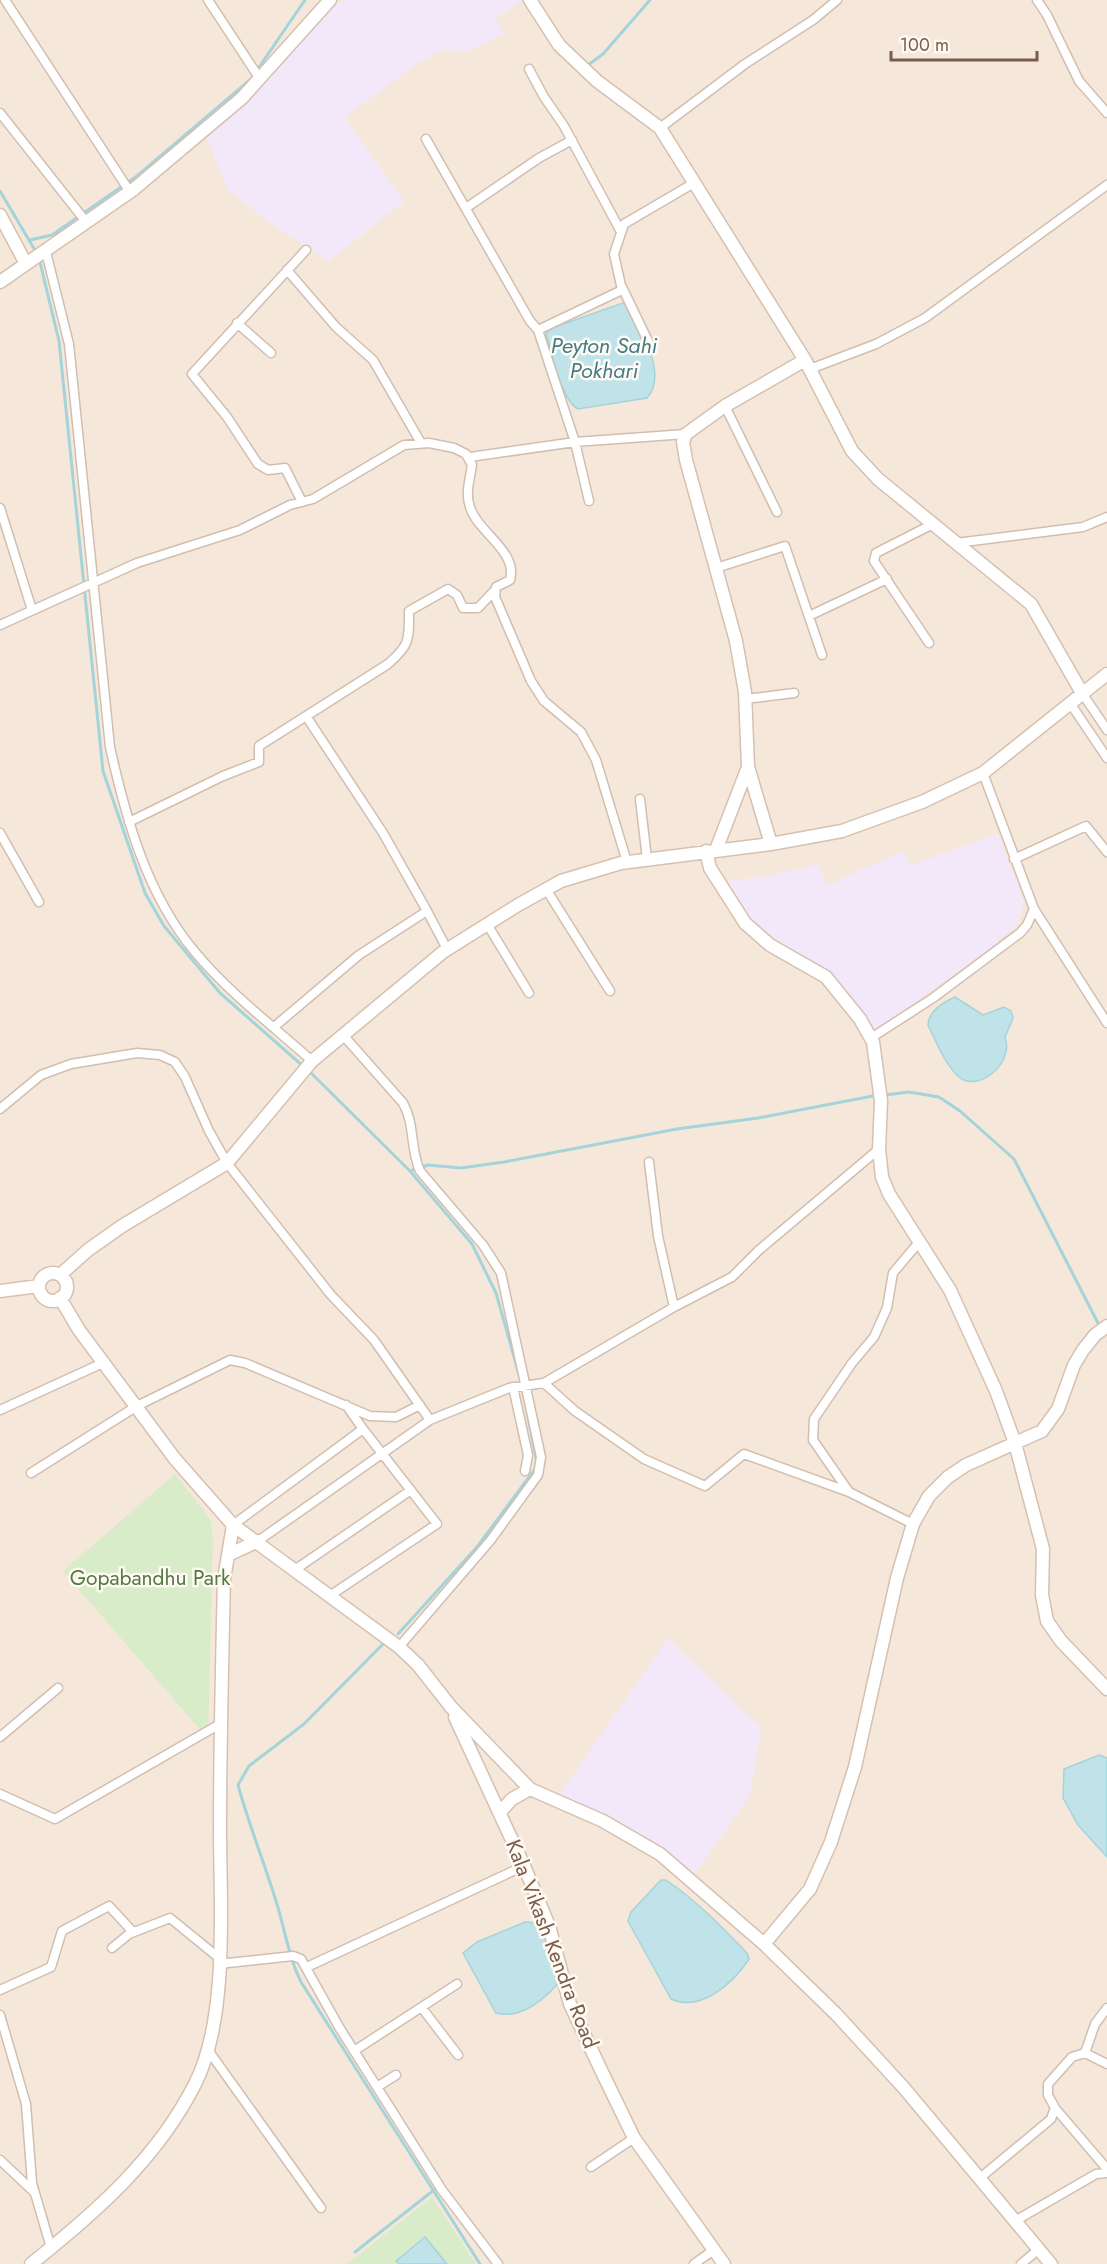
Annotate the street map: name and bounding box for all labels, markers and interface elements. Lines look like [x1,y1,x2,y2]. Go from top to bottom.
scale bar [891,24,1036,62]
text: 100 m [900,32,949,58]
water label: Peyton Sahi Pokhari [551,329,658,386]
park label: Gopabandhu Park [70,1563,231,1593]
street label: Kala Vikash Kendra Road [498,1835,606,2053]

